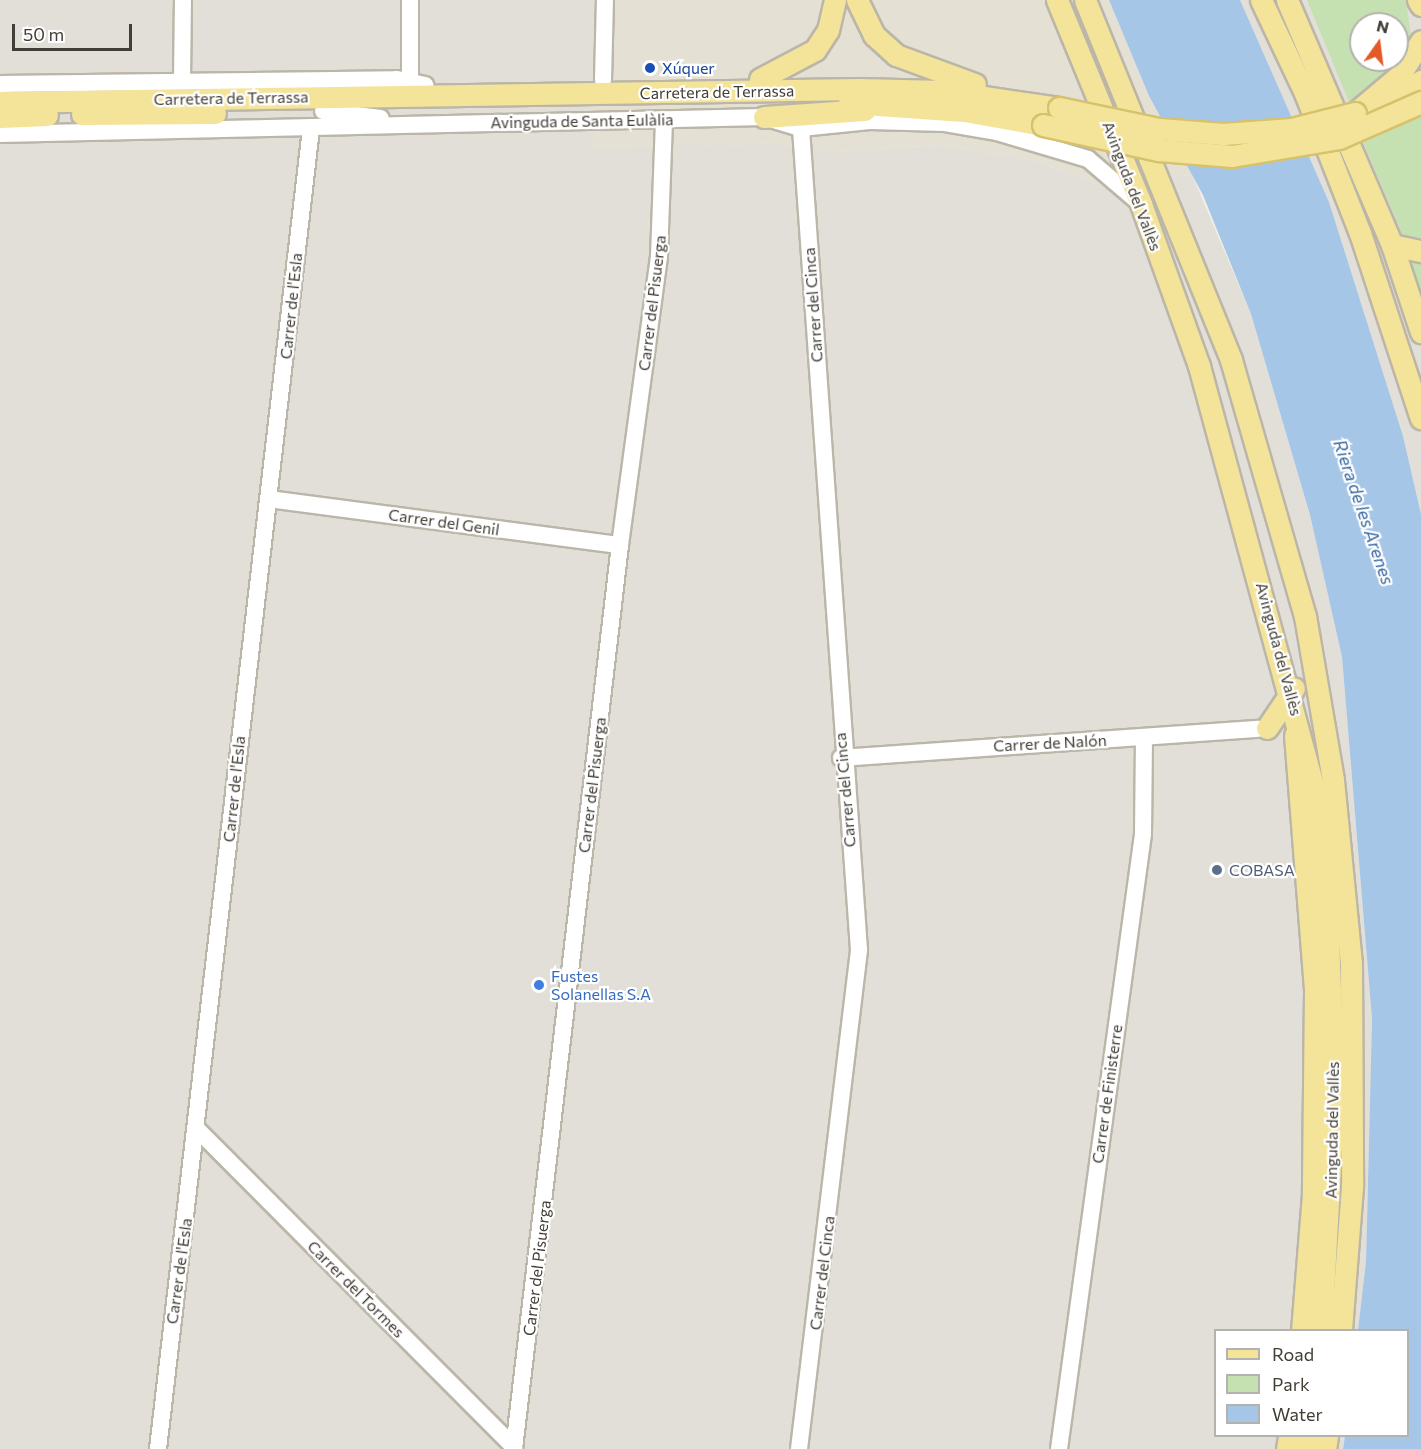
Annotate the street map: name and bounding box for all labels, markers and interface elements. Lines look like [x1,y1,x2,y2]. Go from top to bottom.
scale bar [15,12,135,50]
north arrow [1349,12,1409,72]
text: N [1375,15,1391,37]
text: 50 m [23,23,64,45]
place label: Xúquer [662,58,715,78]
marker: Xúquer [643,61,657,75]
street label: Carretera de Terrassa [639,81,795,103]
street label: Carretera de Terrassa [153,87,309,109]
street label: Avinguda de Santa Eulàlia [490,110,674,132]
street label: Avinguda del Vallès [1098,118,1166,254]
street label: Carrer del Pisuerga [634,234,670,372]
street label: Carrer del Cinca [799,247,827,363]
street label: Carrer de l'Esla [276,252,306,360]
water label: Riera de les Arenes [1329,437,1399,587]
street label: Carrer del Genil [387,505,501,539]
street label: Avinguda del Vallès [1252,580,1306,718]
street label: Carrer del Pisuerga [574,716,610,854]
street label: Carrer de Nalón [993,730,1107,756]
street label: Carrer del Cinca [830,732,860,848]
street label: Carrer de l'Esla [219,735,249,843]
place label: COBASA [1229,860,1295,880]
marker: COBASA [1210,863,1224,877]
place label: Fustes Solanellas S.A [551,966,651,1004]
marker: Fustes Solanellas S.A [532,978,546,992]
street label: Carrer de Finisterre [1088,1023,1126,1165]
street label: Avinguda del Vallès [1321,1061,1343,1199]
street label: Carrer del Pisuerga [519,1199,555,1337]
street label: Carrer del Cinca [805,1215,839,1331]
street label: Carrer de l'Esla [162,1217,196,1325]
street label: Carrer del Tormes [304,1237,408,1341]
legend [1214,1329,1409,1437]
text: Road [1272,1343,1314,1365]
text: Park [1272,1373,1310,1395]
text: Water [1272,1403,1323,1425]

